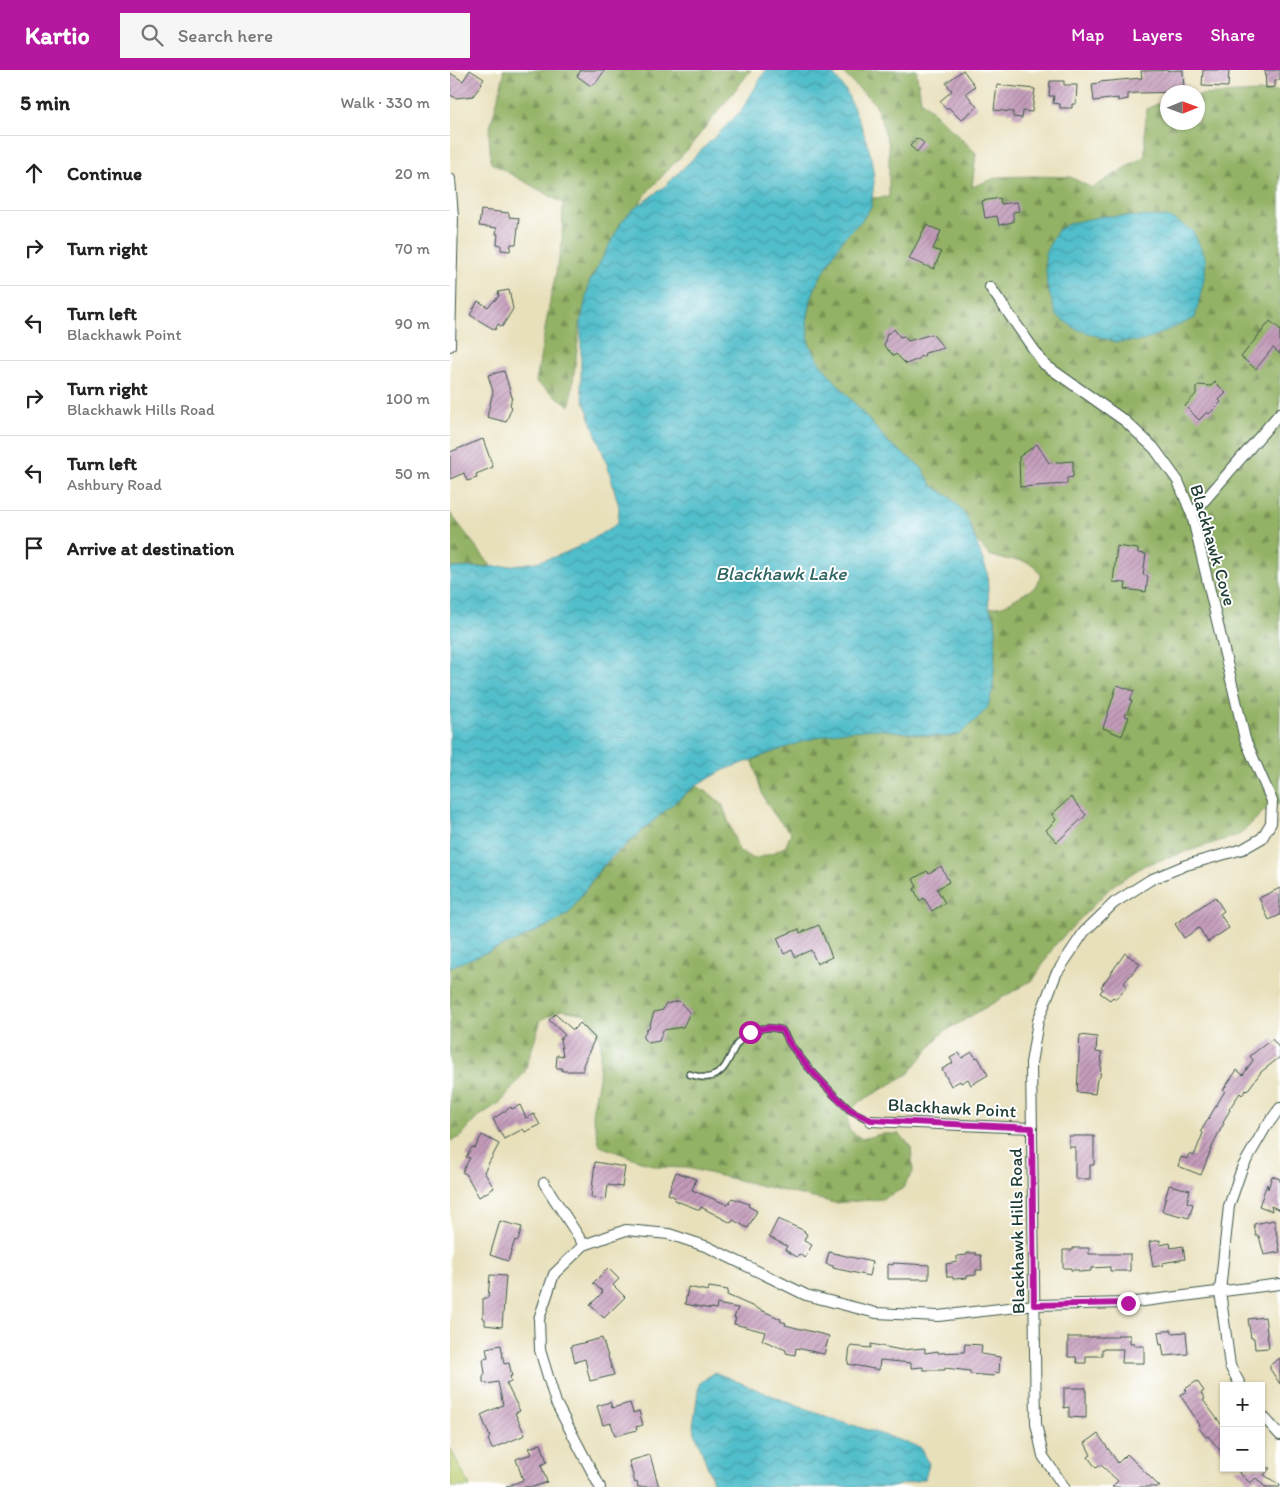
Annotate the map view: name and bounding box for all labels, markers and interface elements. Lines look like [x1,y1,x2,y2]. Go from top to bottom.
search box [120,13,470,58]
text: Kartio [25,21,90,50]
icon: search [138,21,166,49]
text: Search here [178,24,273,47]
text: Map [1071,24,1104,46]
text: Layers [1132,24,1182,46]
text: Share [1210,24,1255,46]
north arrow [1160,85,1205,130]
text: 5 min [20,90,70,115]
text: Walk · 330 m [340,93,430,112]
icon: ahead [20,159,48,187]
text: Continue [67,162,142,185]
text: 20 m [395,164,430,183]
icon: right [20,234,48,262]
text: Turn right [67,237,148,260]
text: 70 m [395,239,430,258]
text: Turn left [67,302,137,325]
icon: left [20,309,48,337]
text: 90 m [395,314,430,333]
text: Blackhawk Point [67,325,181,344]
text: Turn right [67,377,148,400]
icon: right [20,384,48,412]
text: 100 m [386,389,430,408]
text: Blackhawk Hills Road [67,400,215,419]
text: Turn left [67,452,137,475]
icon: left [20,459,48,487]
text: 50 m [395,464,430,483]
text: Ashbury Road [67,475,162,494]
street label: Blackhawk Cove [1185,482,1241,608]
icon: arrive [20,534,48,562]
text: Arrive at destination [67,537,234,560]
water label: Blackhawk Lake [716,562,847,585]
route start [739,1021,762,1044]
street label: Blackhawk Point [887,1094,1017,1122]
street label: Blackhawk Hills Road [1005,1148,1029,1314]
route end [1117,1292,1140,1315]
map controls [1220,1382,1265,1472]
button: + [1220,1382,1265,1427]
button: − [1220,1427,1265,1472]

